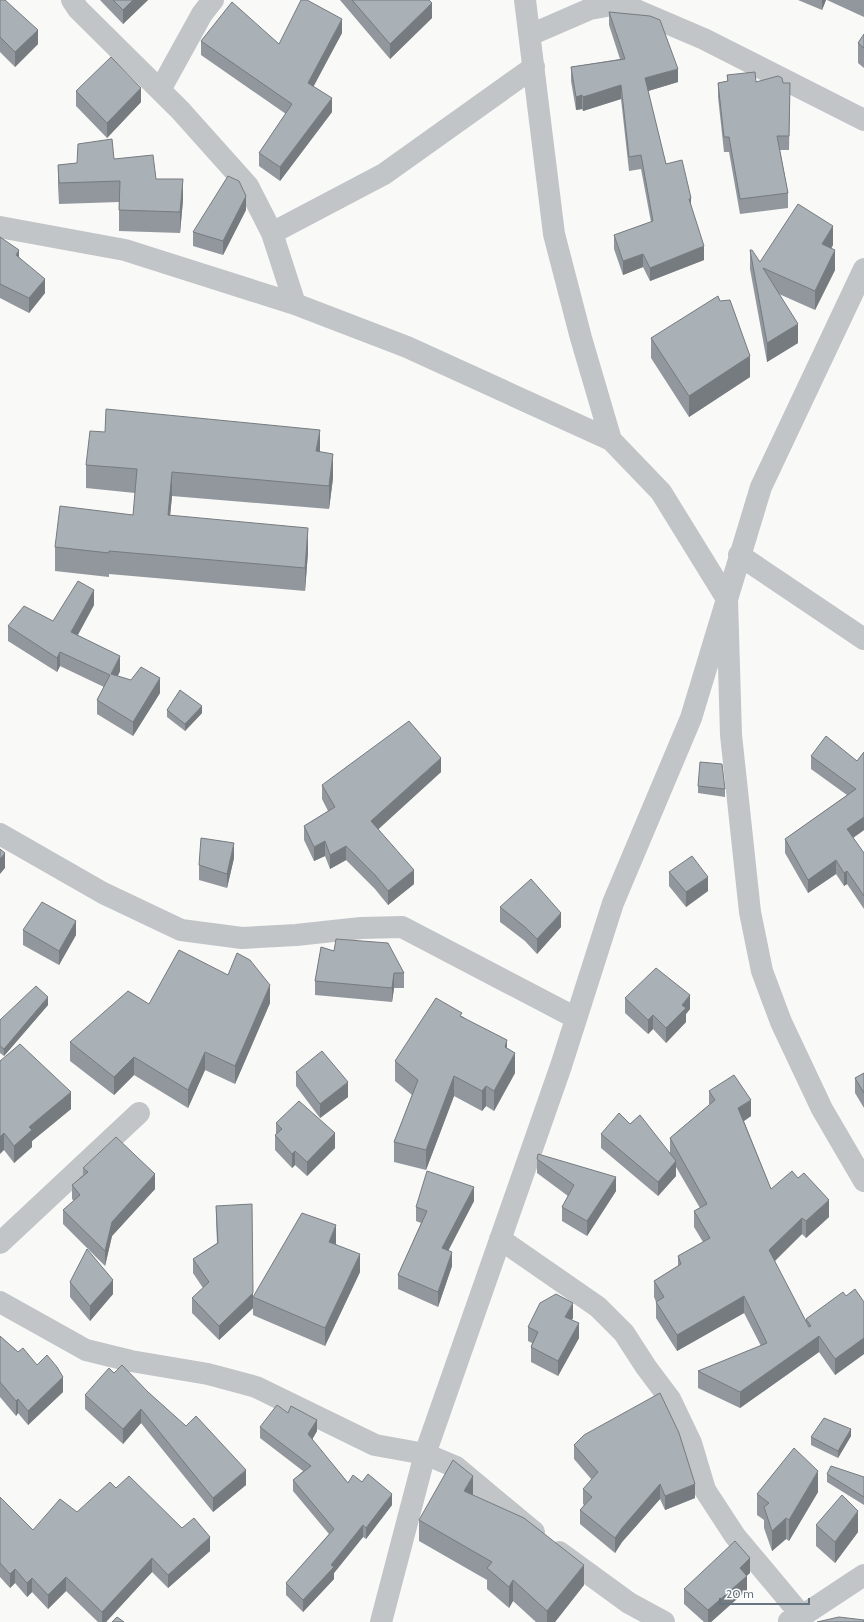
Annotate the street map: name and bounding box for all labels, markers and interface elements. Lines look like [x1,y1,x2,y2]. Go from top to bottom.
scale bar [720,1580,809,1606]
text: 20 m [726,1586,754,1601]

